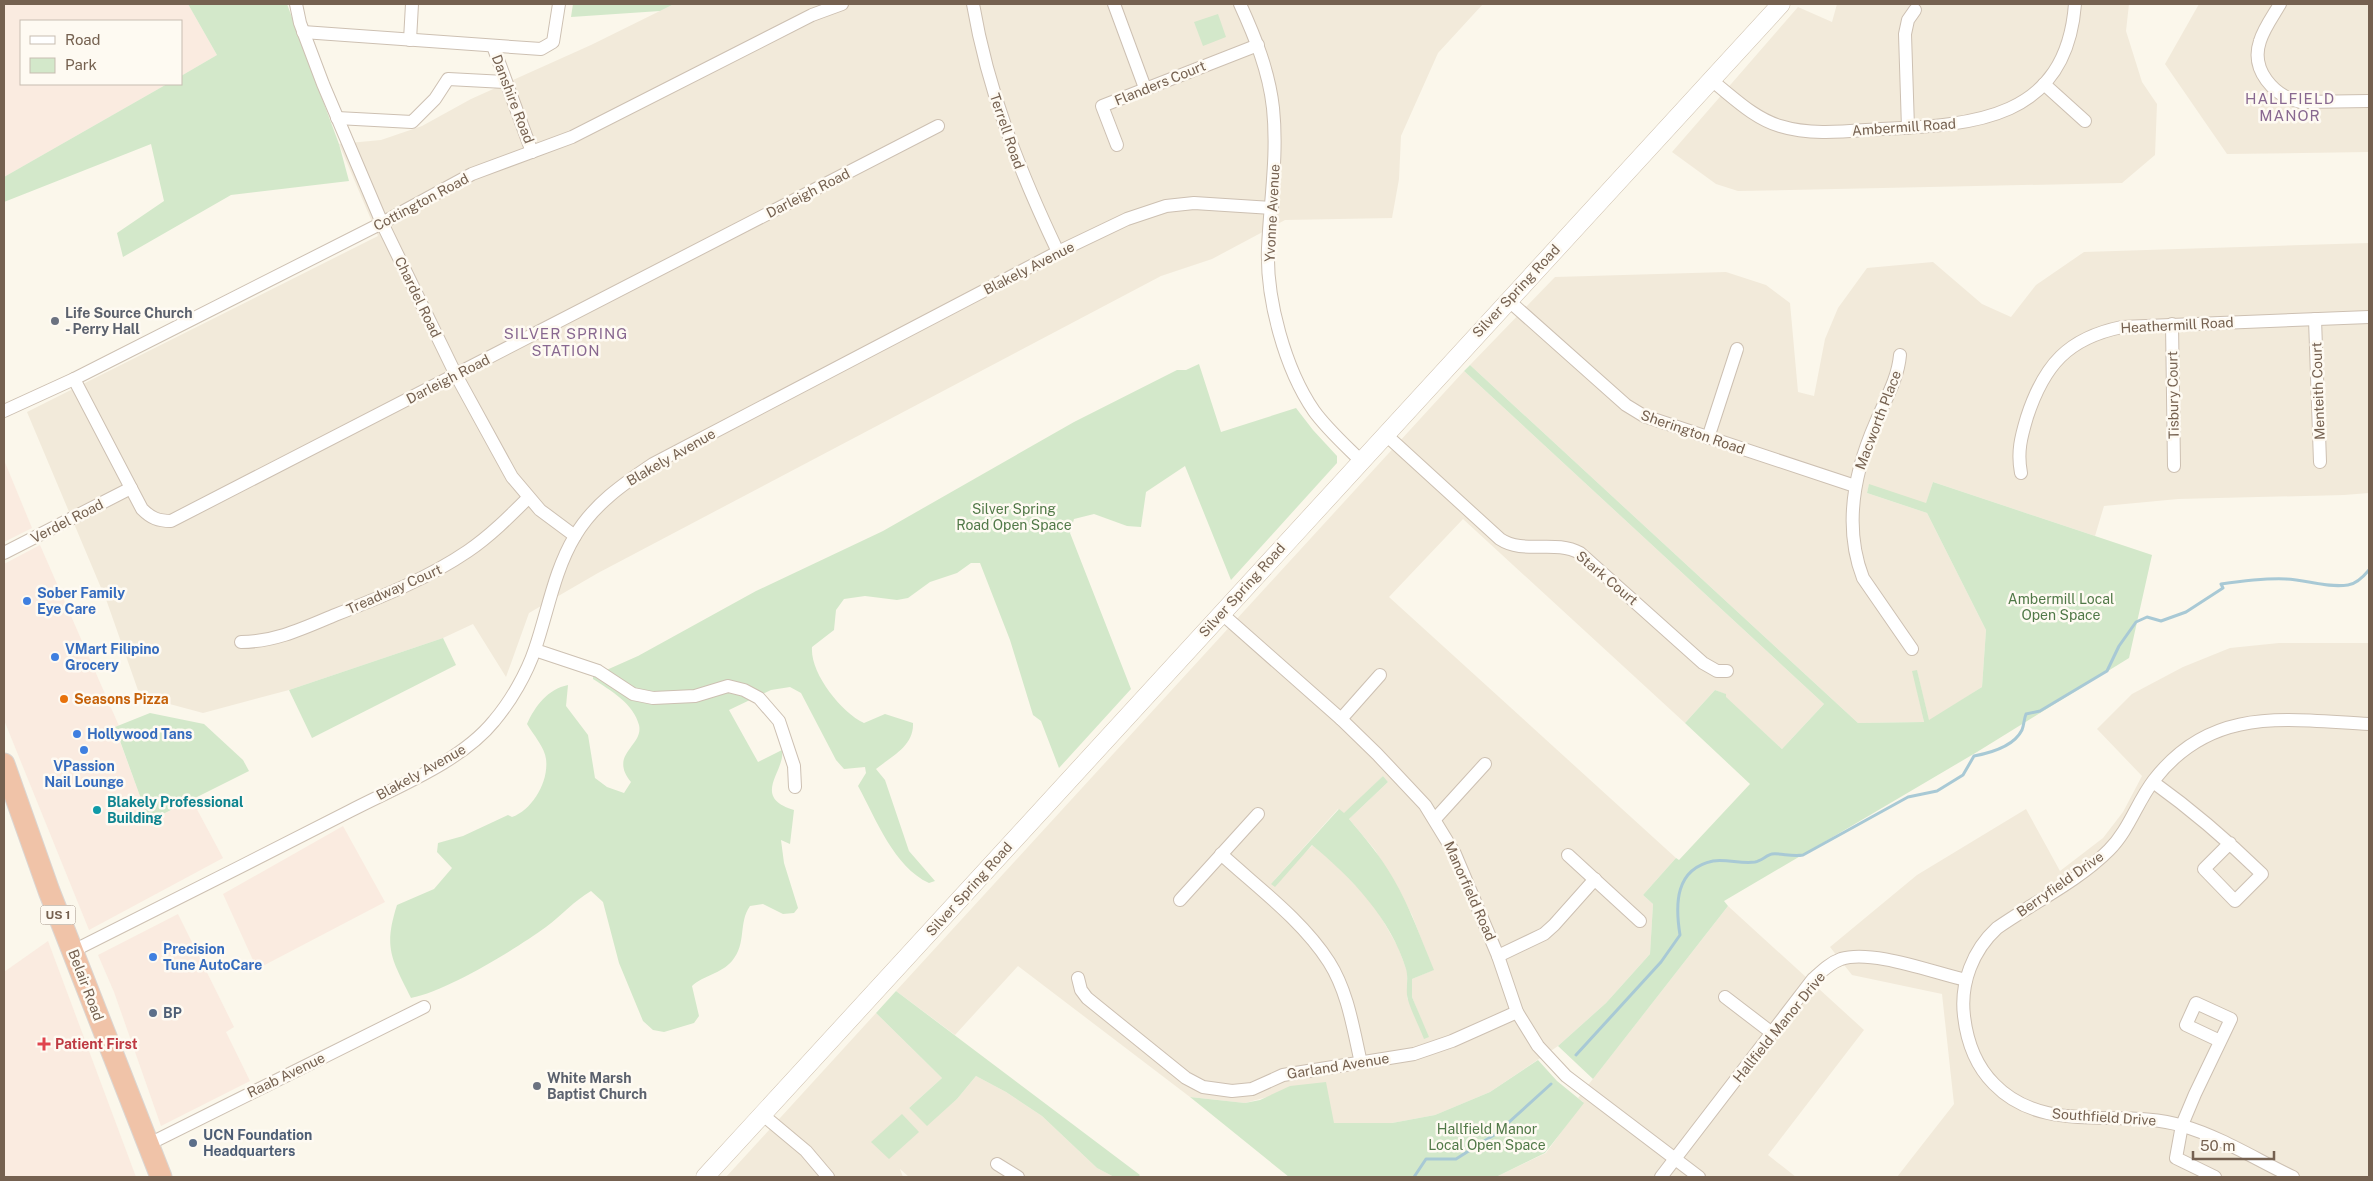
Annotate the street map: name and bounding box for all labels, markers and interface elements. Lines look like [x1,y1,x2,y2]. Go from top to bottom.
legend [20,20,182,85]
text: Road [65,31,101,48]
street label: Danshire Road [489,52,537,146]
text: Park [65,56,97,73]
street label: Flanders Court [1112,57,1208,109]
district label: HALLFIELD MANOR [2245,90,2335,124]
street label: Terrell Road [987,91,1027,171]
street label: Ambermill Road [1851,115,1957,139]
street label: Yvonne Avenue [1261,163,1283,262]
street label: Darleigh Road [764,165,852,221]
street label: Cottington Road [371,170,471,234]
street label: Blakely Avenue [981,238,1077,298]
street label: Silver Spring Road [1469,241,1563,341]
street label: Chardel Road [392,254,444,340]
place label: Life Source Church - Perry Hall [65,305,192,337]
street label: Heathermill Road [2120,314,2234,336]
marker: Life Source Church - Perry Hall [49,315,61,327]
district label: SILVER SPRING STATION [504,325,628,359]
street label: Menteith Court [2308,342,2328,440]
street label: Darleigh Road [404,351,492,407]
street label: Tisbury Court [2164,351,2182,439]
street label: Macworth Place [1852,368,1904,472]
street label: Sherington Road [1639,407,1747,457]
street label: Blakely Avenue [624,425,718,489]
street label: Verdel Road [28,496,106,546]
park label: Silver Spring Road Open Space [956,501,1072,533]
street label: Silver Spring Road [1196,540,1288,640]
street label: Stark Court [1573,548,1641,608]
street label: Treadway Court [344,561,444,617]
place label: Sober Family Eye Care [37,585,125,617]
park label: Ambermill Local Open Space [2008,591,2114,623]
marker: Sober Family Eye Care [21,595,33,607]
place label: VMart Filipino Grocery [65,641,160,673]
marker: VMart Filipino Grocery [49,651,61,663]
place label: Seasons Pizza [74,691,169,707]
marker: Seasons Pizza [58,693,70,705]
place label: Hollywood Tans [87,726,192,742]
marker: Hollywood Tans [71,728,83,740]
street label: Blakely Avenue [374,741,469,803]
marker: VPassion Nail Lounge [78,744,90,756]
place label: VPassion Nail Lounge [44,758,124,790]
place label: Blakely Professional Building [107,794,244,826]
marker: Blakely Professional Building [91,804,103,816]
street label: Silver Spring Road [923,839,1015,939]
street label: Manorfield Road [1441,839,1499,943]
street label: Berryfield Drive [2014,848,2106,920]
road number: US 1 [40,906,76,924]
place label: Precision Tune AutoCare [163,941,262,973]
street label: Belair Road [65,947,107,1023]
marker: Precision Tune AutoCare [147,951,159,963]
street label: Hallfield Manor Drive [1730,969,1828,1085]
place label: BP [163,1005,182,1021]
marker: BP [147,1007,159,1019]
place label: Patient First [55,1036,138,1052]
marker: Patient First [37,1037,51,1051]
street label: Raab Avenue [244,1049,328,1101]
street label: Garland Avenue [1286,1050,1390,1082]
place label: White Marsh Baptist Church [547,1070,647,1102]
marker: White Marsh Baptist Church [531,1080,543,1092]
street label: Southfield Drive [2051,1105,2157,1129]
park label: Hallfield Manor Local Open Space [1428,1121,1546,1153]
place label: UCN Foundation Headquarters [203,1127,312,1159]
scale bar [2193,1128,2274,1160]
marker: UCN Foundation Headquarters [187,1137,199,1149]
text: 50 m [2200,1137,2235,1154]

